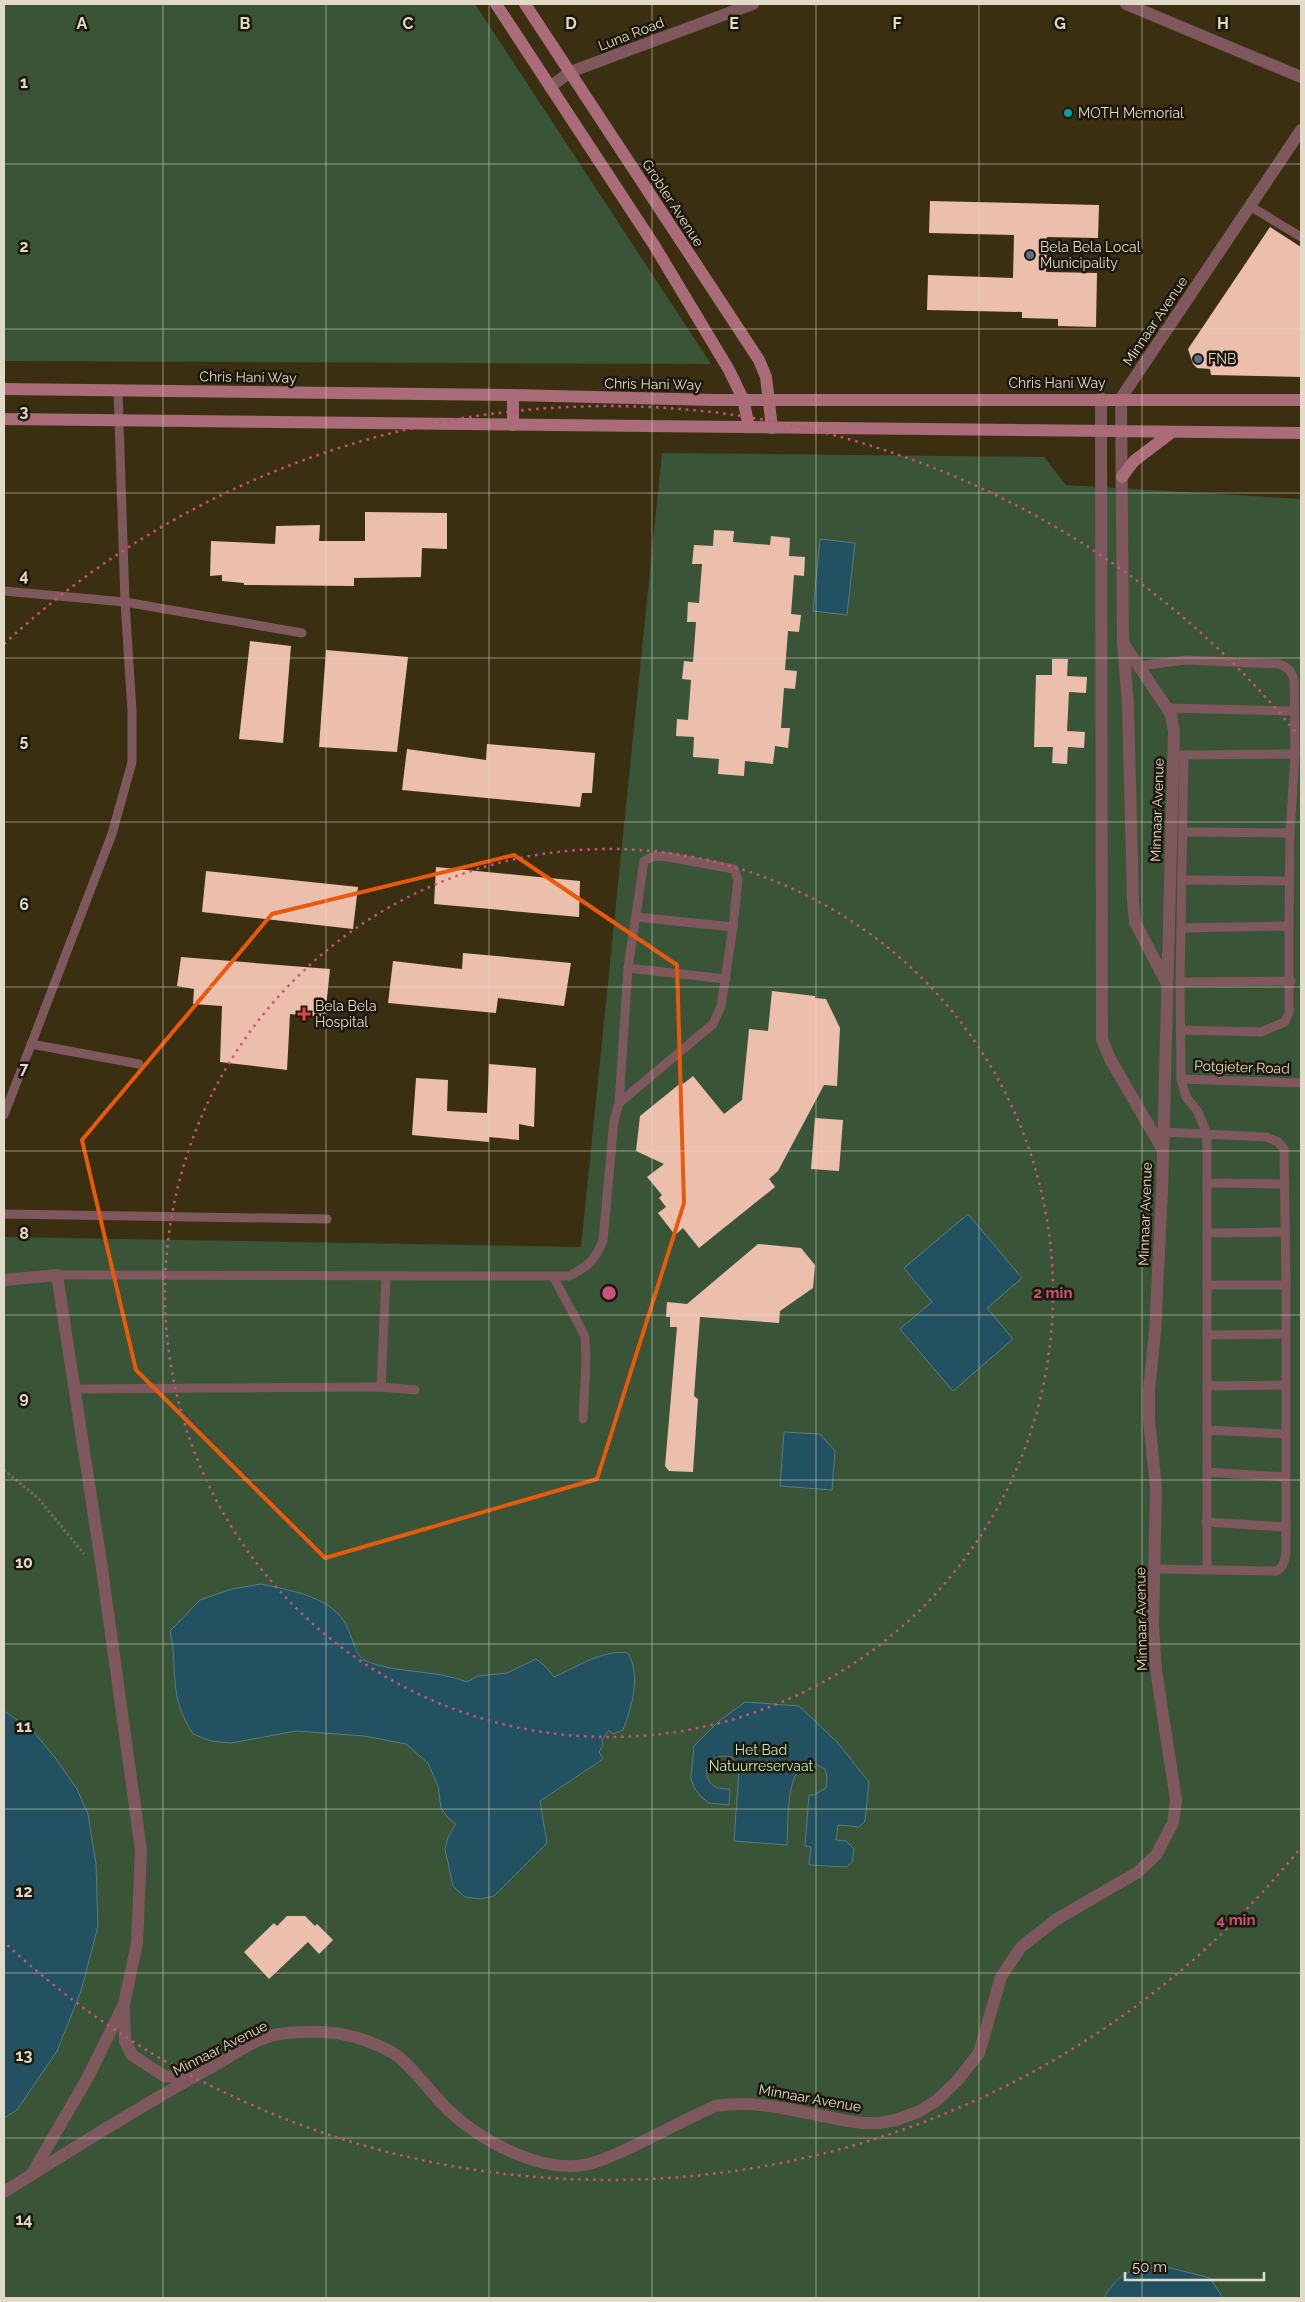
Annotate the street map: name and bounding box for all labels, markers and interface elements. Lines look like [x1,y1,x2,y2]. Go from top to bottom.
text: A [77,14,88,33]
text: B [240,14,251,33]
text: C [403,14,414,33]
text: D [565,14,577,33]
street label: Luna Road [596,14,666,54]
text: E [729,14,739,33]
text: F [892,14,902,33]
text: G [1054,14,1066,33]
text: H [1217,14,1229,33]
text: 1 [20,73,28,92]
place label: MOTH Memorial [1078,105,1184,121]
marker: MOTH Memorial [1062,107,1074,119]
street label: Grobler Avenue [639,156,707,250]
text: 2 [19,237,29,256]
place label: Bela Bela Local Municipality [1040,239,1141,271]
marker: Bela Bela Local Municipality [1024,249,1036,261]
street label: Minnaar Avenue [1119,274,1191,368]
place label: FNB [1208,351,1236,367]
marker: FNB [1192,353,1204,365]
street label: Chris Hani Way [199,368,297,386]
street label: Chris Hani Way [604,375,702,393]
street label: Chris Hani Way [1008,375,1106,391]
text: 3 [20,402,29,421]
text: 4 [19,566,29,585]
text: 5 [20,731,29,750]
street label: Minnaar Avenue [1147,758,1167,862]
text: 6 [19,895,29,914]
place label: Bela Bela Hospital [315,998,377,1030]
marker: Bela Bela Hospital [297,1007,311,1021]
street label: Potgieter Road [1194,1057,1290,1077]
text: 7 [20,1059,29,1078]
street label: Minnaar Avenue [1135,1162,1155,1266]
text: 8 [19,1224,29,1243]
centre of rings [600,1284,618,1302]
text: 2 min [1034,1284,1072,1302]
text: 9 [19,1388,29,1407]
text: 10 [15,1553,33,1572]
street label: Minnaar Avenue [1132,1567,1150,1671]
text: 11 [16,1717,32,1736]
park label: Het Bad Natuurreservaat [709,1742,814,1774]
text: 12 [16,1882,32,1901]
text: 4 min [1216,1911,1256,1929]
street label: Minnaar Avenue [170,2017,270,2079]
text: 13 [16,2046,32,2065]
street label: Minnaar Avenue [758,2081,862,2115]
text: 14 [15,2210,33,2229]
scale bar [1125,2250,1264,2282]
text: 50 m [1132,2258,1167,2276]

